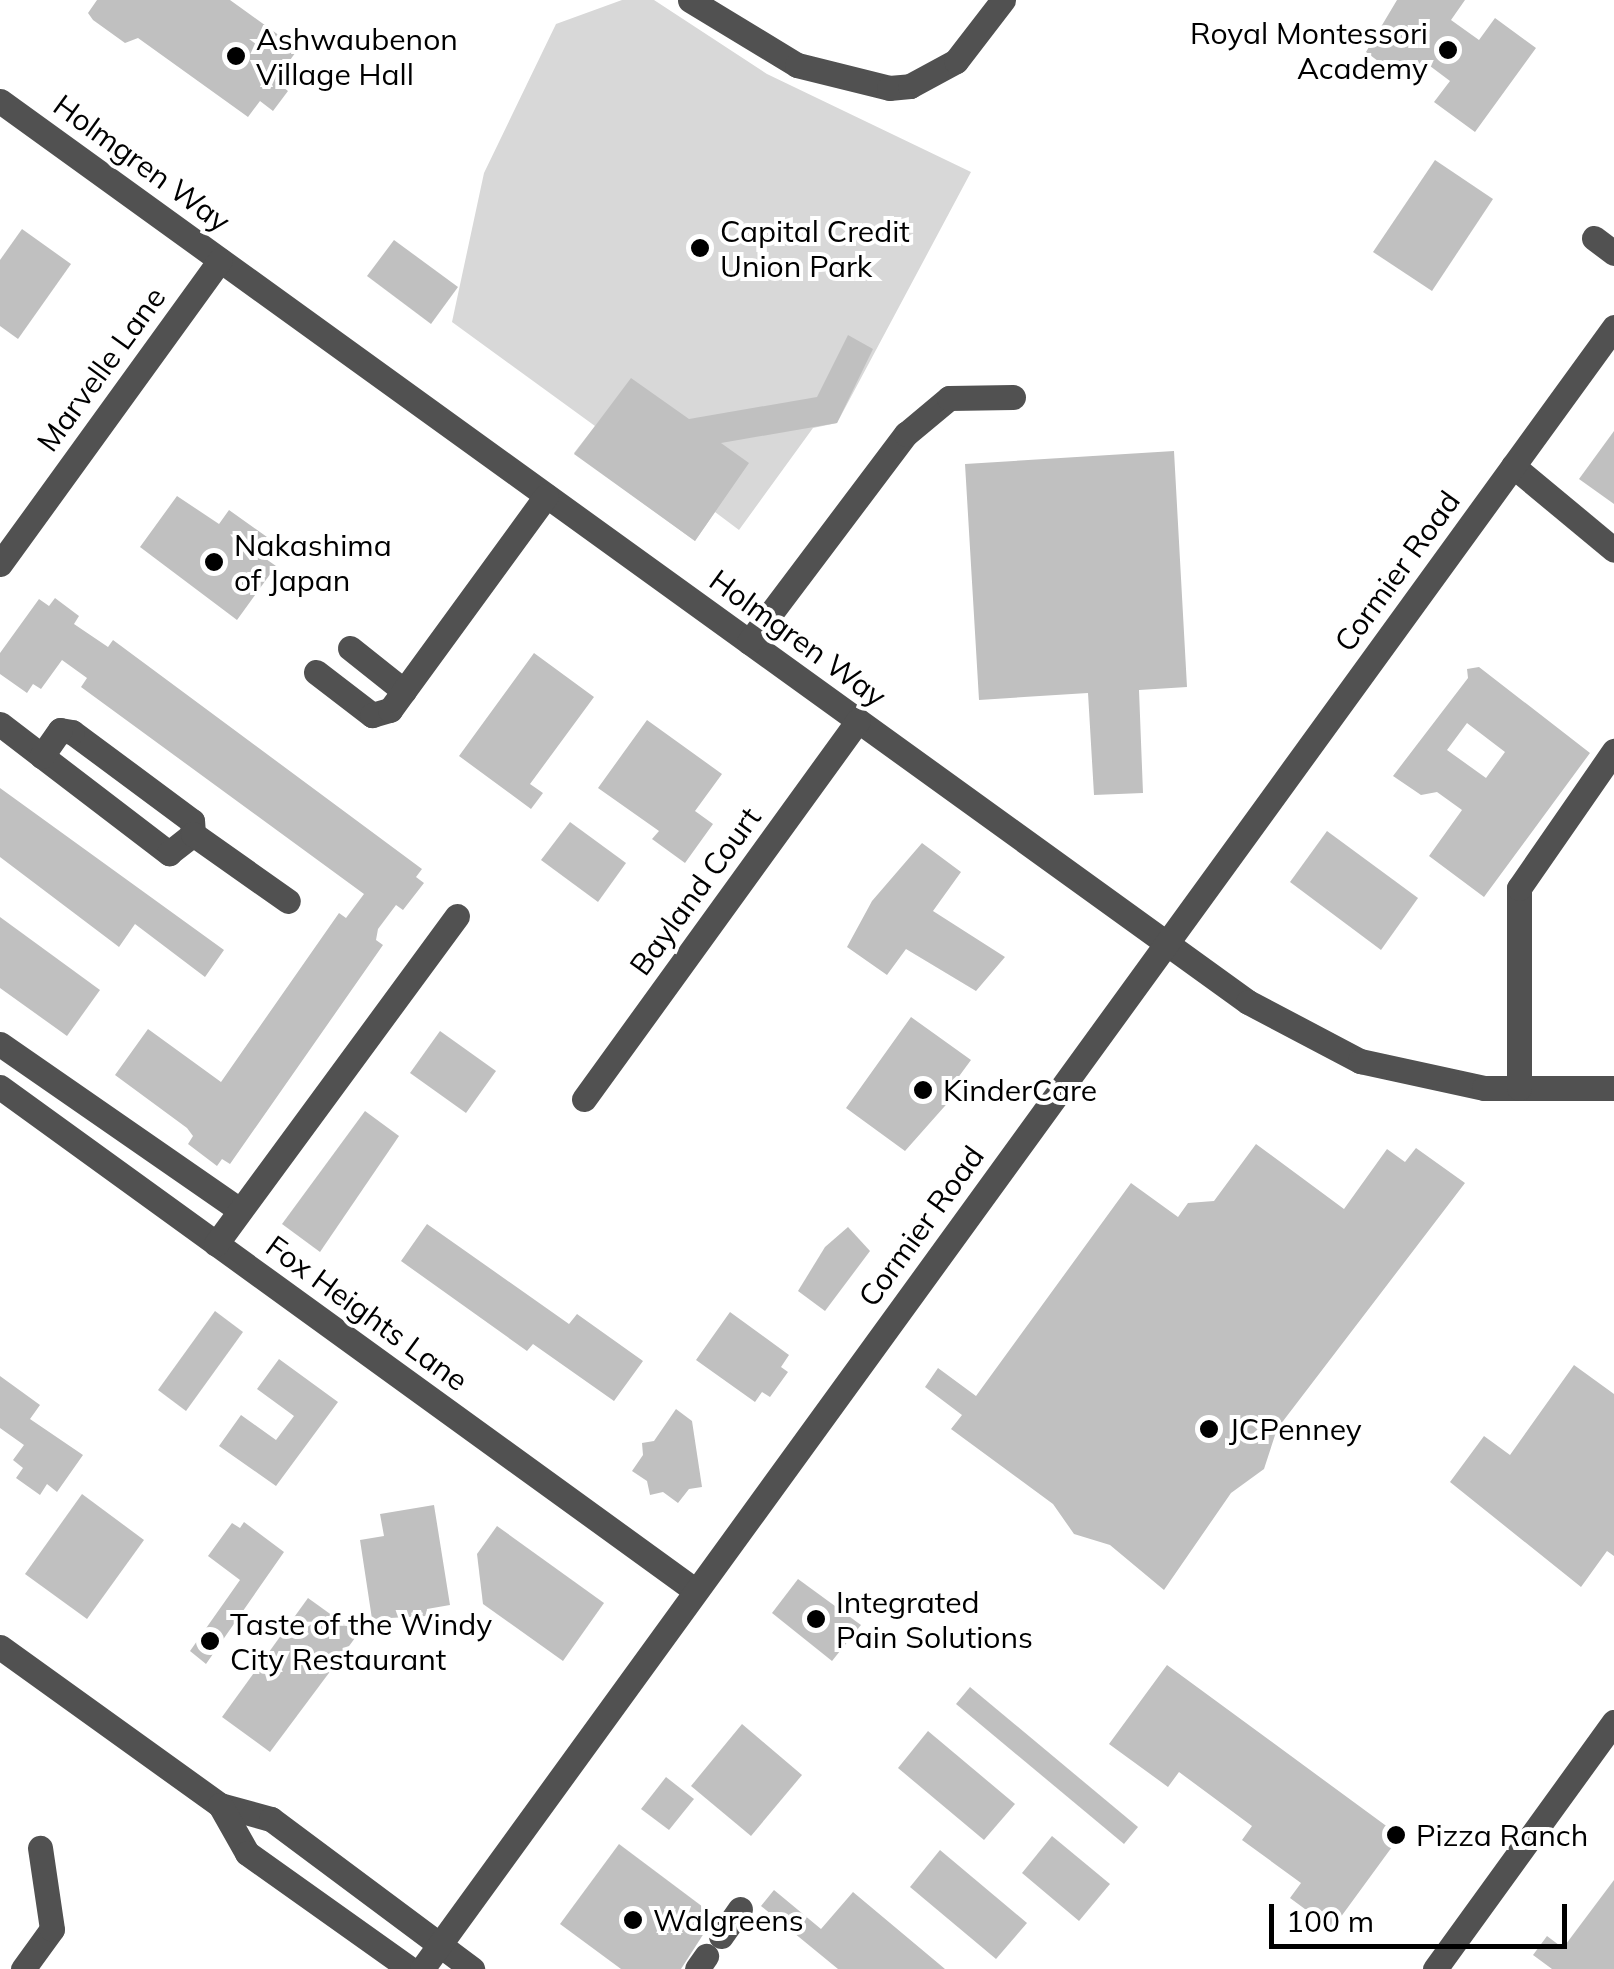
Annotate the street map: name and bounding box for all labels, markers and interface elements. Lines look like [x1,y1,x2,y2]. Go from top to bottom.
place label: Royal Montessori Academy [1190,15,1428,86]
place label: Ashwaubenon Village Hall [256,21,458,92]
marker: Royal Montessori Academy [1437,39,1459,61]
marker: Ashwaubenon Village Hall [225,45,247,67]
street label: Holmgren Way [47,87,237,239]
place label: Capital Credit Union Park [720,213,910,284]
marker: Capital Credit Union Park [689,237,711,259]
street label: Marvelle Lane [29,280,173,458]
street label: Cormier Road [1327,484,1467,658]
place label: Nakashima of Japan [234,527,392,598]
marker: Nakashima of Japan [203,551,225,573]
street label: Holmgren Way [703,562,893,714]
street label: Bayland Court [622,800,768,982]
place label: KinderCare [943,1072,1097,1108]
marker: KinderCare [912,1079,934,1101]
street label: Cormier Road [851,1139,991,1313]
street label: Fox Heights Lane [259,1228,475,1398]
place label: JCPenney [1229,1411,1362,1447]
marker: JCPenney [1198,1418,1220,1440]
place label: Integrated Pain Solutions [836,1584,1033,1654]
place label: Taste of the Windy City Restaurant [230,1606,492,1676]
marker: Integrated Pain Solutions [805,1608,827,1630]
marker: Taste of the Windy City Restaurant [199,1630,221,1652]
place label: Pizza Ranch [1416,1817,1588,1853]
marker: Pizza Ranch [1385,1824,1407,1846]
scale bar [1274,1884,1572,1946]
place label: Walgreens [653,1902,804,1938]
text: 100 m [1286,1902,1374,1940]
marker: Walgreens [622,1909,644,1931]

